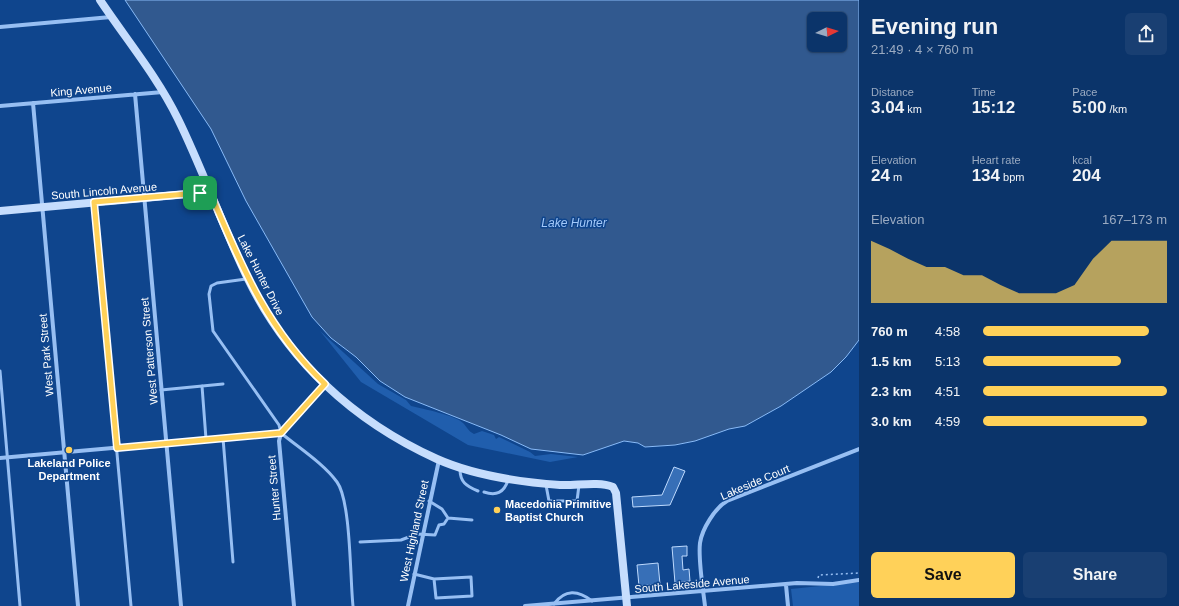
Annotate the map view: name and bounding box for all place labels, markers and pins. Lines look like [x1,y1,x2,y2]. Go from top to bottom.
pin [183,176,217,210]
marker: Lakeland Police Department [64,445,74,455]
place label: Lakeland Police Department [27,457,111,482]
place label: Macedonia Primitive Baptist Church [505,498,611,523]
marker: Macedonia Primitive Baptist Church [492,505,502,515]

